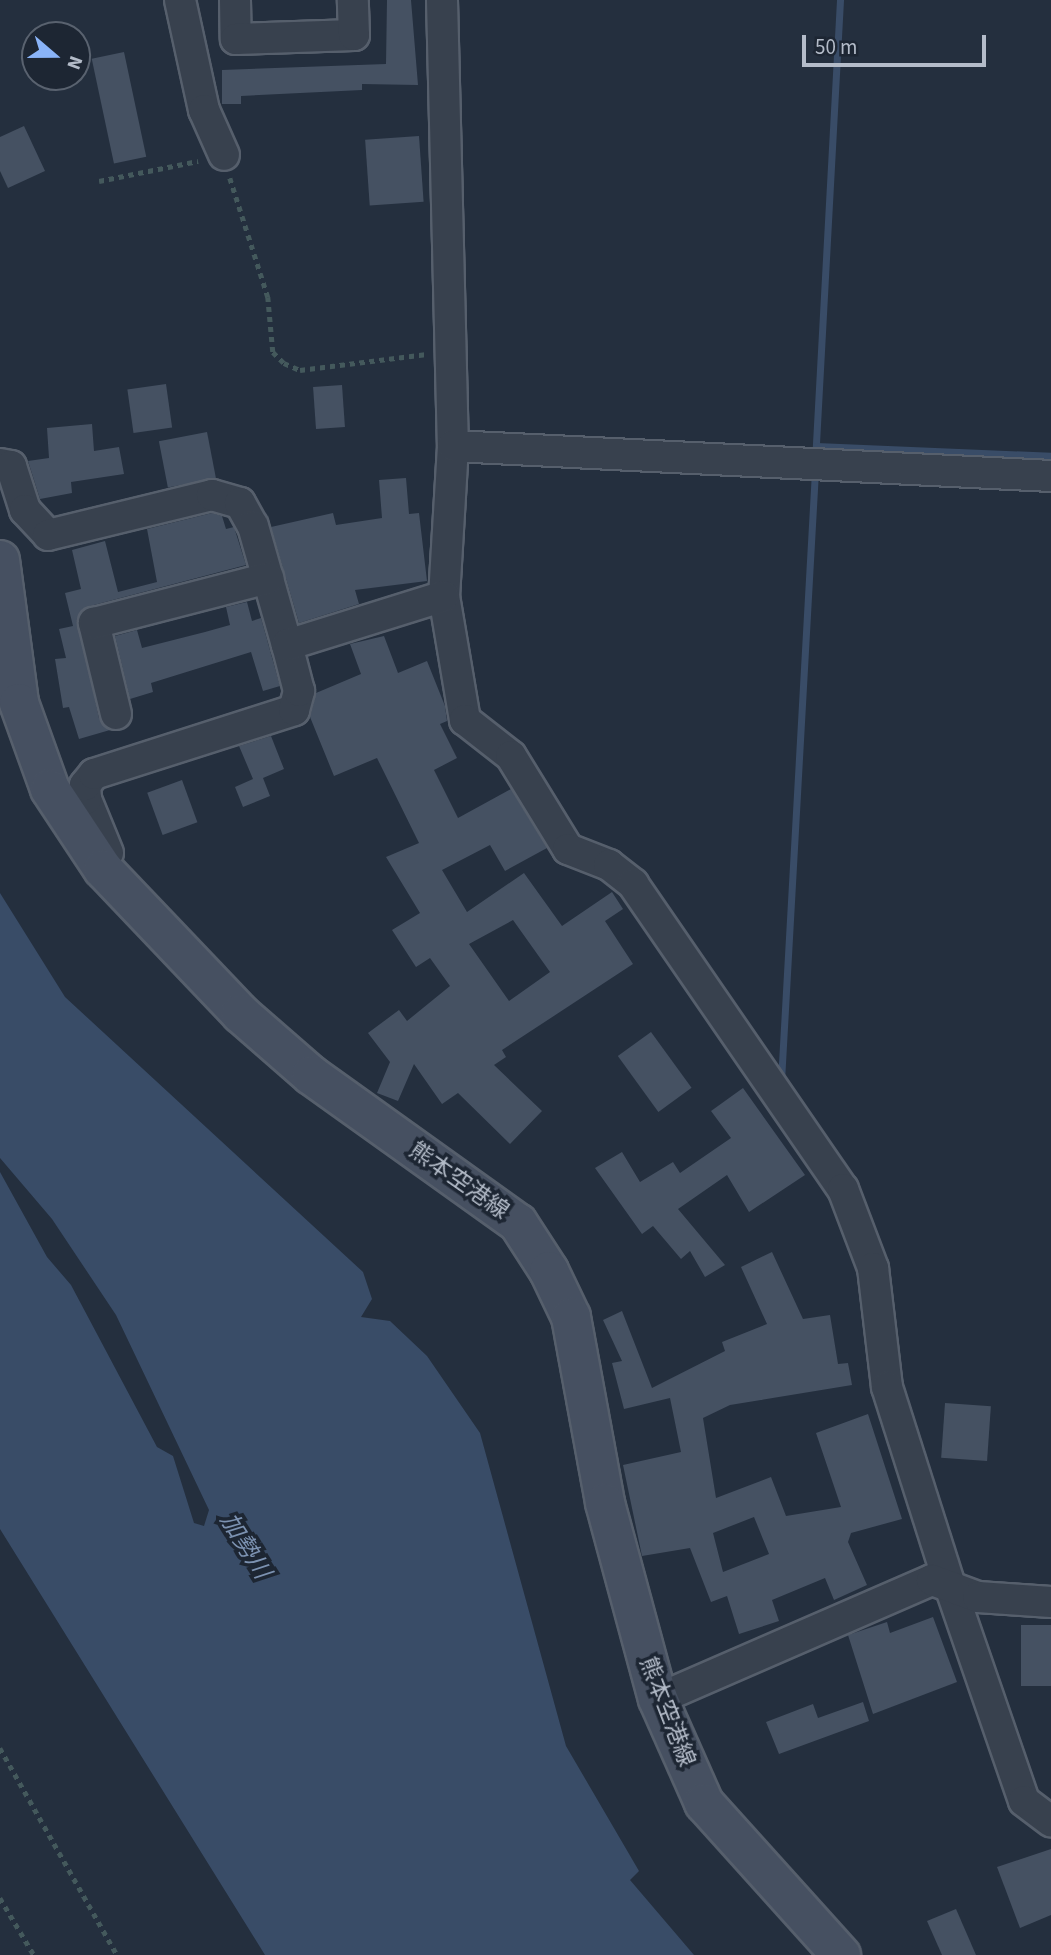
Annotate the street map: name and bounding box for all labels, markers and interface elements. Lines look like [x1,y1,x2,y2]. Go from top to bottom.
north arrow [21,21,91,91]
scale bar [806,21,990,65]
text: 50 m [815,32,857,62]
text: N [59,52,89,73]
street label: 熊本空港線 [404,1137,514,1225]
water label: 加勢川 [214,1508,276,1584]
street label: 熊本空港線 [634,1653,700,1771]

